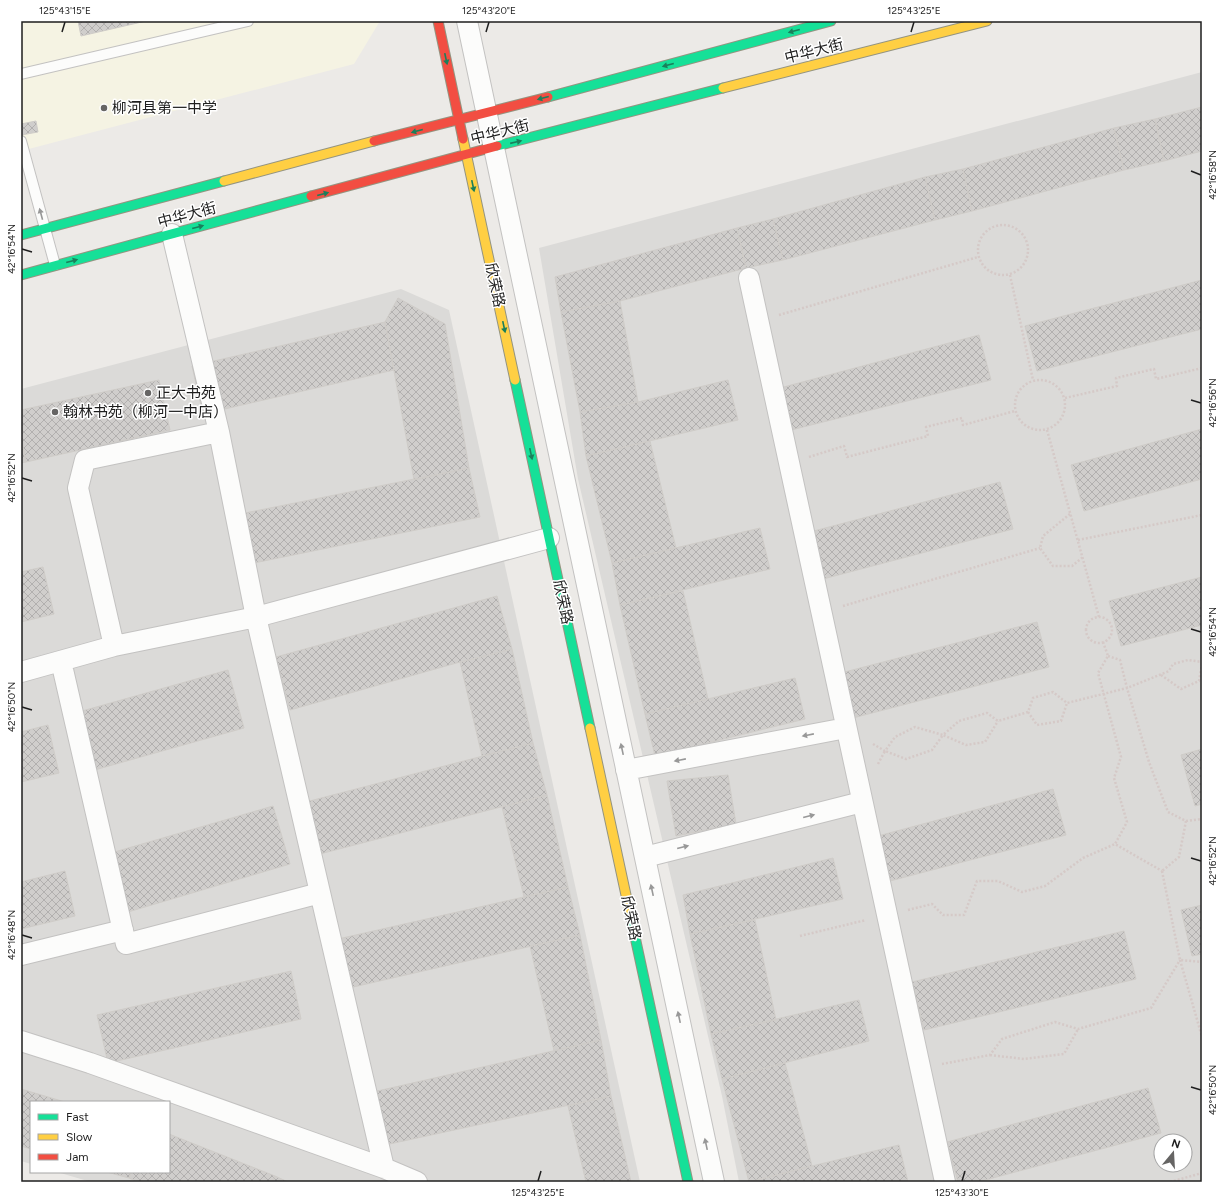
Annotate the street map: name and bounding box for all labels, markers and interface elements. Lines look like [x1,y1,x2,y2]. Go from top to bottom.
text: 125°43'15"E [39,4,91,17]
text: 125°43'20"E [462,4,516,17]
text: 125°43'25"E [887,4,941,17]
one-way arrow [787,28,799,34]
street label: 中华大街 [783,35,845,67]
one-way arrow [443,53,449,65]
one-way arrow [662,62,674,68]
one-way arrow [536,95,548,101]
place label: 柳河县第一中学 [112,99,217,117]
marker: 柳河县第一中学 [99,103,109,113]
street label: 中华大街 [469,116,531,148]
one-way arrow [411,129,423,135]
one-way arrow [511,139,523,145]
text: 42°16'58"N [1206,150,1219,200]
one-way arrow [471,180,477,192]
one-way arrow [317,190,330,196]
street label: 中华大街 [156,199,218,231]
one-way arrow [38,208,44,220]
text: 42°16'54"N [5,224,18,274]
one-way arrow [192,224,204,230]
one-way arrow [66,258,78,264]
street label: 欣荣路 [482,261,508,309]
one-way arrow [501,321,507,333]
text: 42°16'56"N [1206,378,1219,428]
place label: 正大书苑 [156,384,216,402]
marker: 正大书苑 [143,388,153,398]
place label: 翰林书苑（柳河一中店） [63,403,228,421]
marker: 翰林书苑（柳河一中店） [50,407,60,417]
one-way arrow [529,448,535,460]
text: 42°16'52"N [5,453,18,503]
street label: 欣荣路 [550,578,576,626]
text: 42°16'54"N [1206,607,1219,657]
text: 42°16'50"N [5,682,18,732]
one-way arrow [802,732,814,738]
one-way arrow [618,743,624,755]
one-way arrow [674,757,686,763]
one-way arrow [802,812,815,818]
text: 42°16'52"N [1206,836,1219,886]
one-way arrow [676,844,689,850]
one-way arrow [648,883,654,896]
street label: 欣荣路 [618,894,644,942]
text: 42°16'48"N [5,910,18,960]
one-way arrow [675,1011,681,1023]
text: 42°16'50"N [1206,1065,1219,1115]
legend [30,1101,170,1173]
text: Fast [66,1110,89,1124]
text: Slow [66,1130,93,1144]
north arrow [1153,1133,1193,1173]
text: N [1170,1136,1182,1151]
one-way arrow [702,1138,708,1150]
text: Jam [66,1150,89,1164]
text: 125°43'25"E [511,1186,565,1199]
text: 125°43'30"E [935,1186,989,1199]

